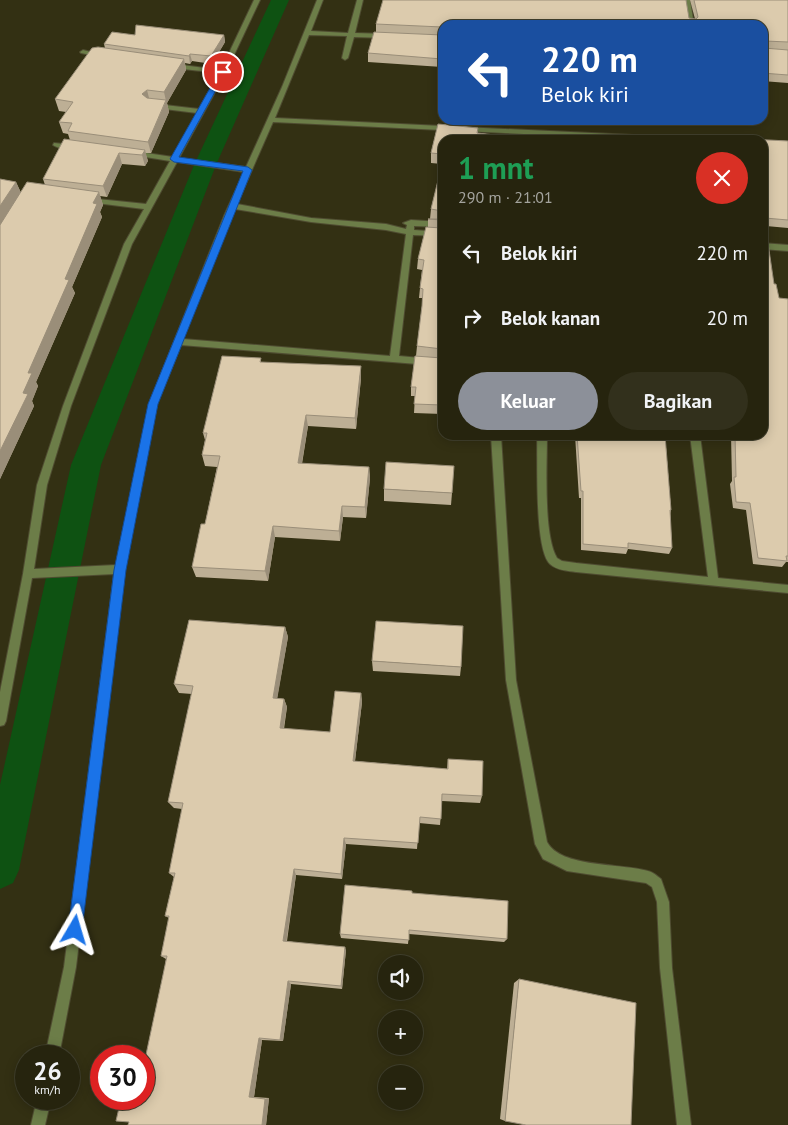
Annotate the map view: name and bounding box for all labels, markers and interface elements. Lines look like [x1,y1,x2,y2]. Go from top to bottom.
text: 220 m [541,36,638,82]
icon: left [458,40,523,105]
pin [202,51,244,93]
icon: arrive [209,58,237,86]
text: Belok kiri [541,80,629,108]
text: 1 mnt [458,148,534,187]
button: close [696,152,748,204]
text: 290 m · 21:01 [458,187,553,207]
icon: left [458,239,486,267]
text: Belok kiri [501,241,577,265]
text: 220 m [696,241,748,265]
icon: right [458,304,486,332]
text: Belok kanan [501,306,600,330]
text: 20 m [707,306,748,330]
button: Keluar [458,372,598,430]
button: Bagikan [608,372,748,430]
position arrow [48,903,100,955]
map controls [378,955,423,1110]
button: sound [378,955,423,1000]
button: + [378,1010,423,1055]
speed limit sign: 30 [90,1045,155,1110]
text: 26 [33,1055,62,1087]
button: − [378,1065,423,1110]
text: km/h [34,1082,61,1097]

